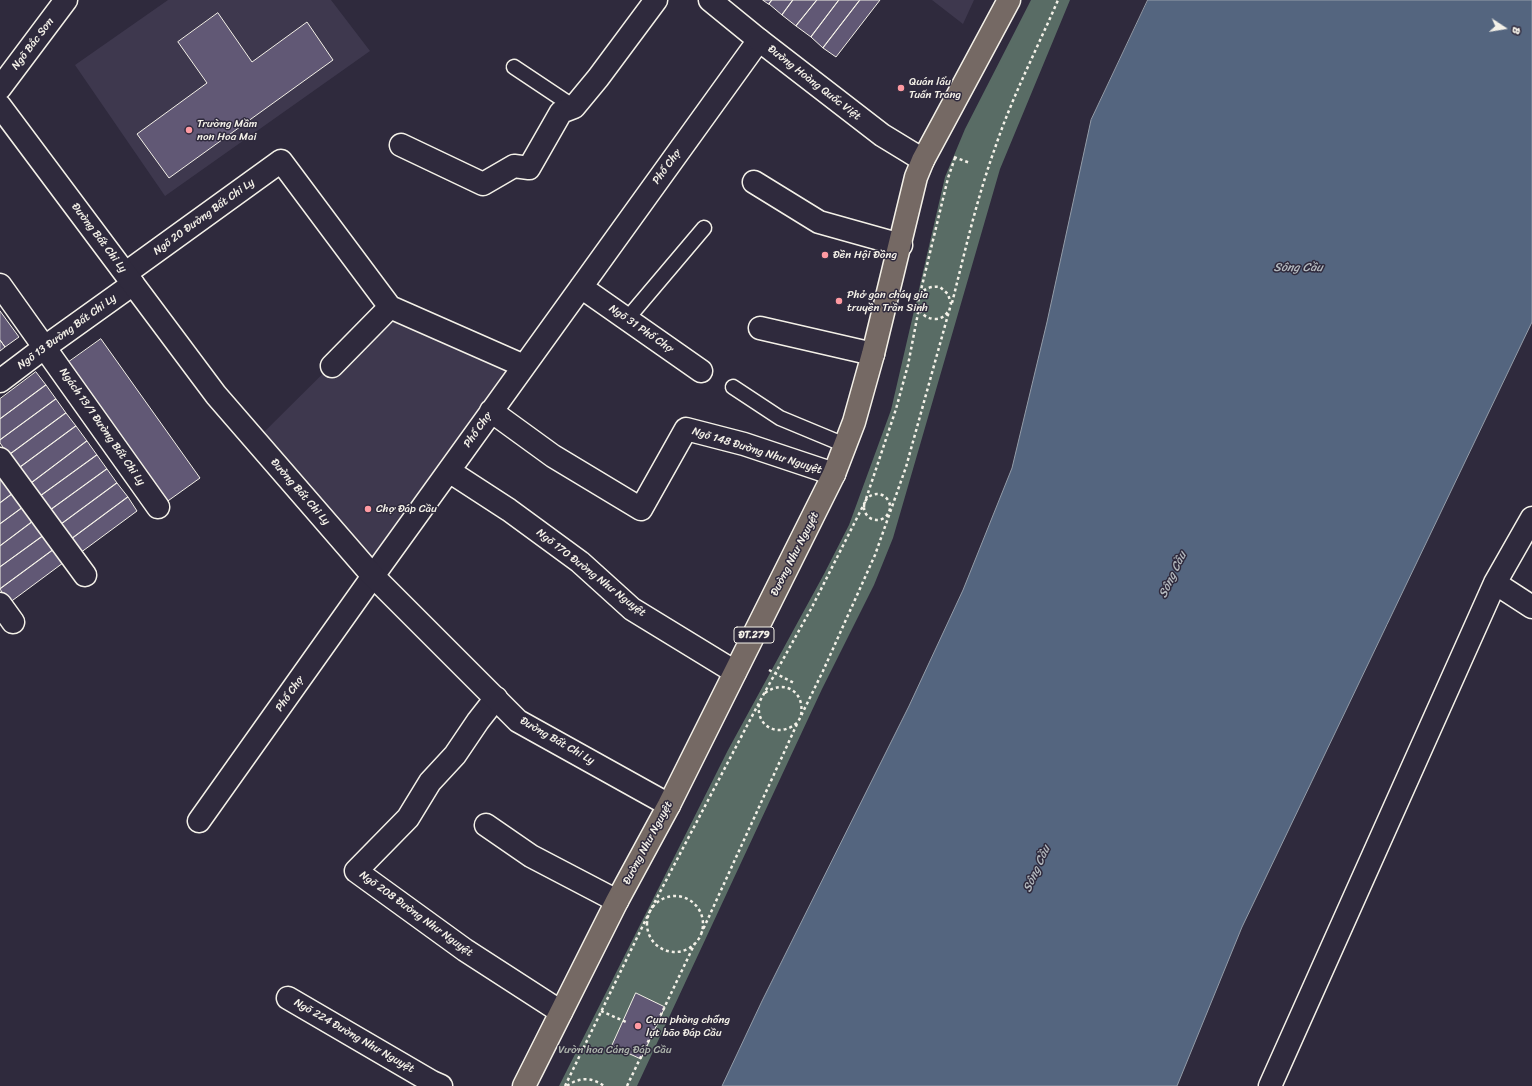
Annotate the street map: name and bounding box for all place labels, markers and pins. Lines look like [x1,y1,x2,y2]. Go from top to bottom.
place label: Quán lẩu Tuấn Trang [909,75,961,101]
marker: Quán lẩu Tuấn Trang [896,83,906,93]
place label: Trường Mầm non Hoa Mai [197,117,257,143]
marker: Trường Mầm non Hoa Mai [184,125,194,135]
place label: Đền Hội Đồng [833,248,897,262]
marker: Đền Hội Đồng [820,250,830,260]
place label: Phở gan cháy gia truyền Trần Sinh [847,288,928,314]
marker: Phở gan cháy gia truyền Trần Sinh [834,296,844,306]
place label: Chợ Đáp Cầu [376,502,437,516]
marker: Chợ Đáp Cầu [363,504,373,514]
place label: Cụm phòng chống lụt bão Đáp Cầu [646,1013,730,1039]
marker: Cụm phòng chống lụt bão Đáp Cầu [633,1021,643,1031]

